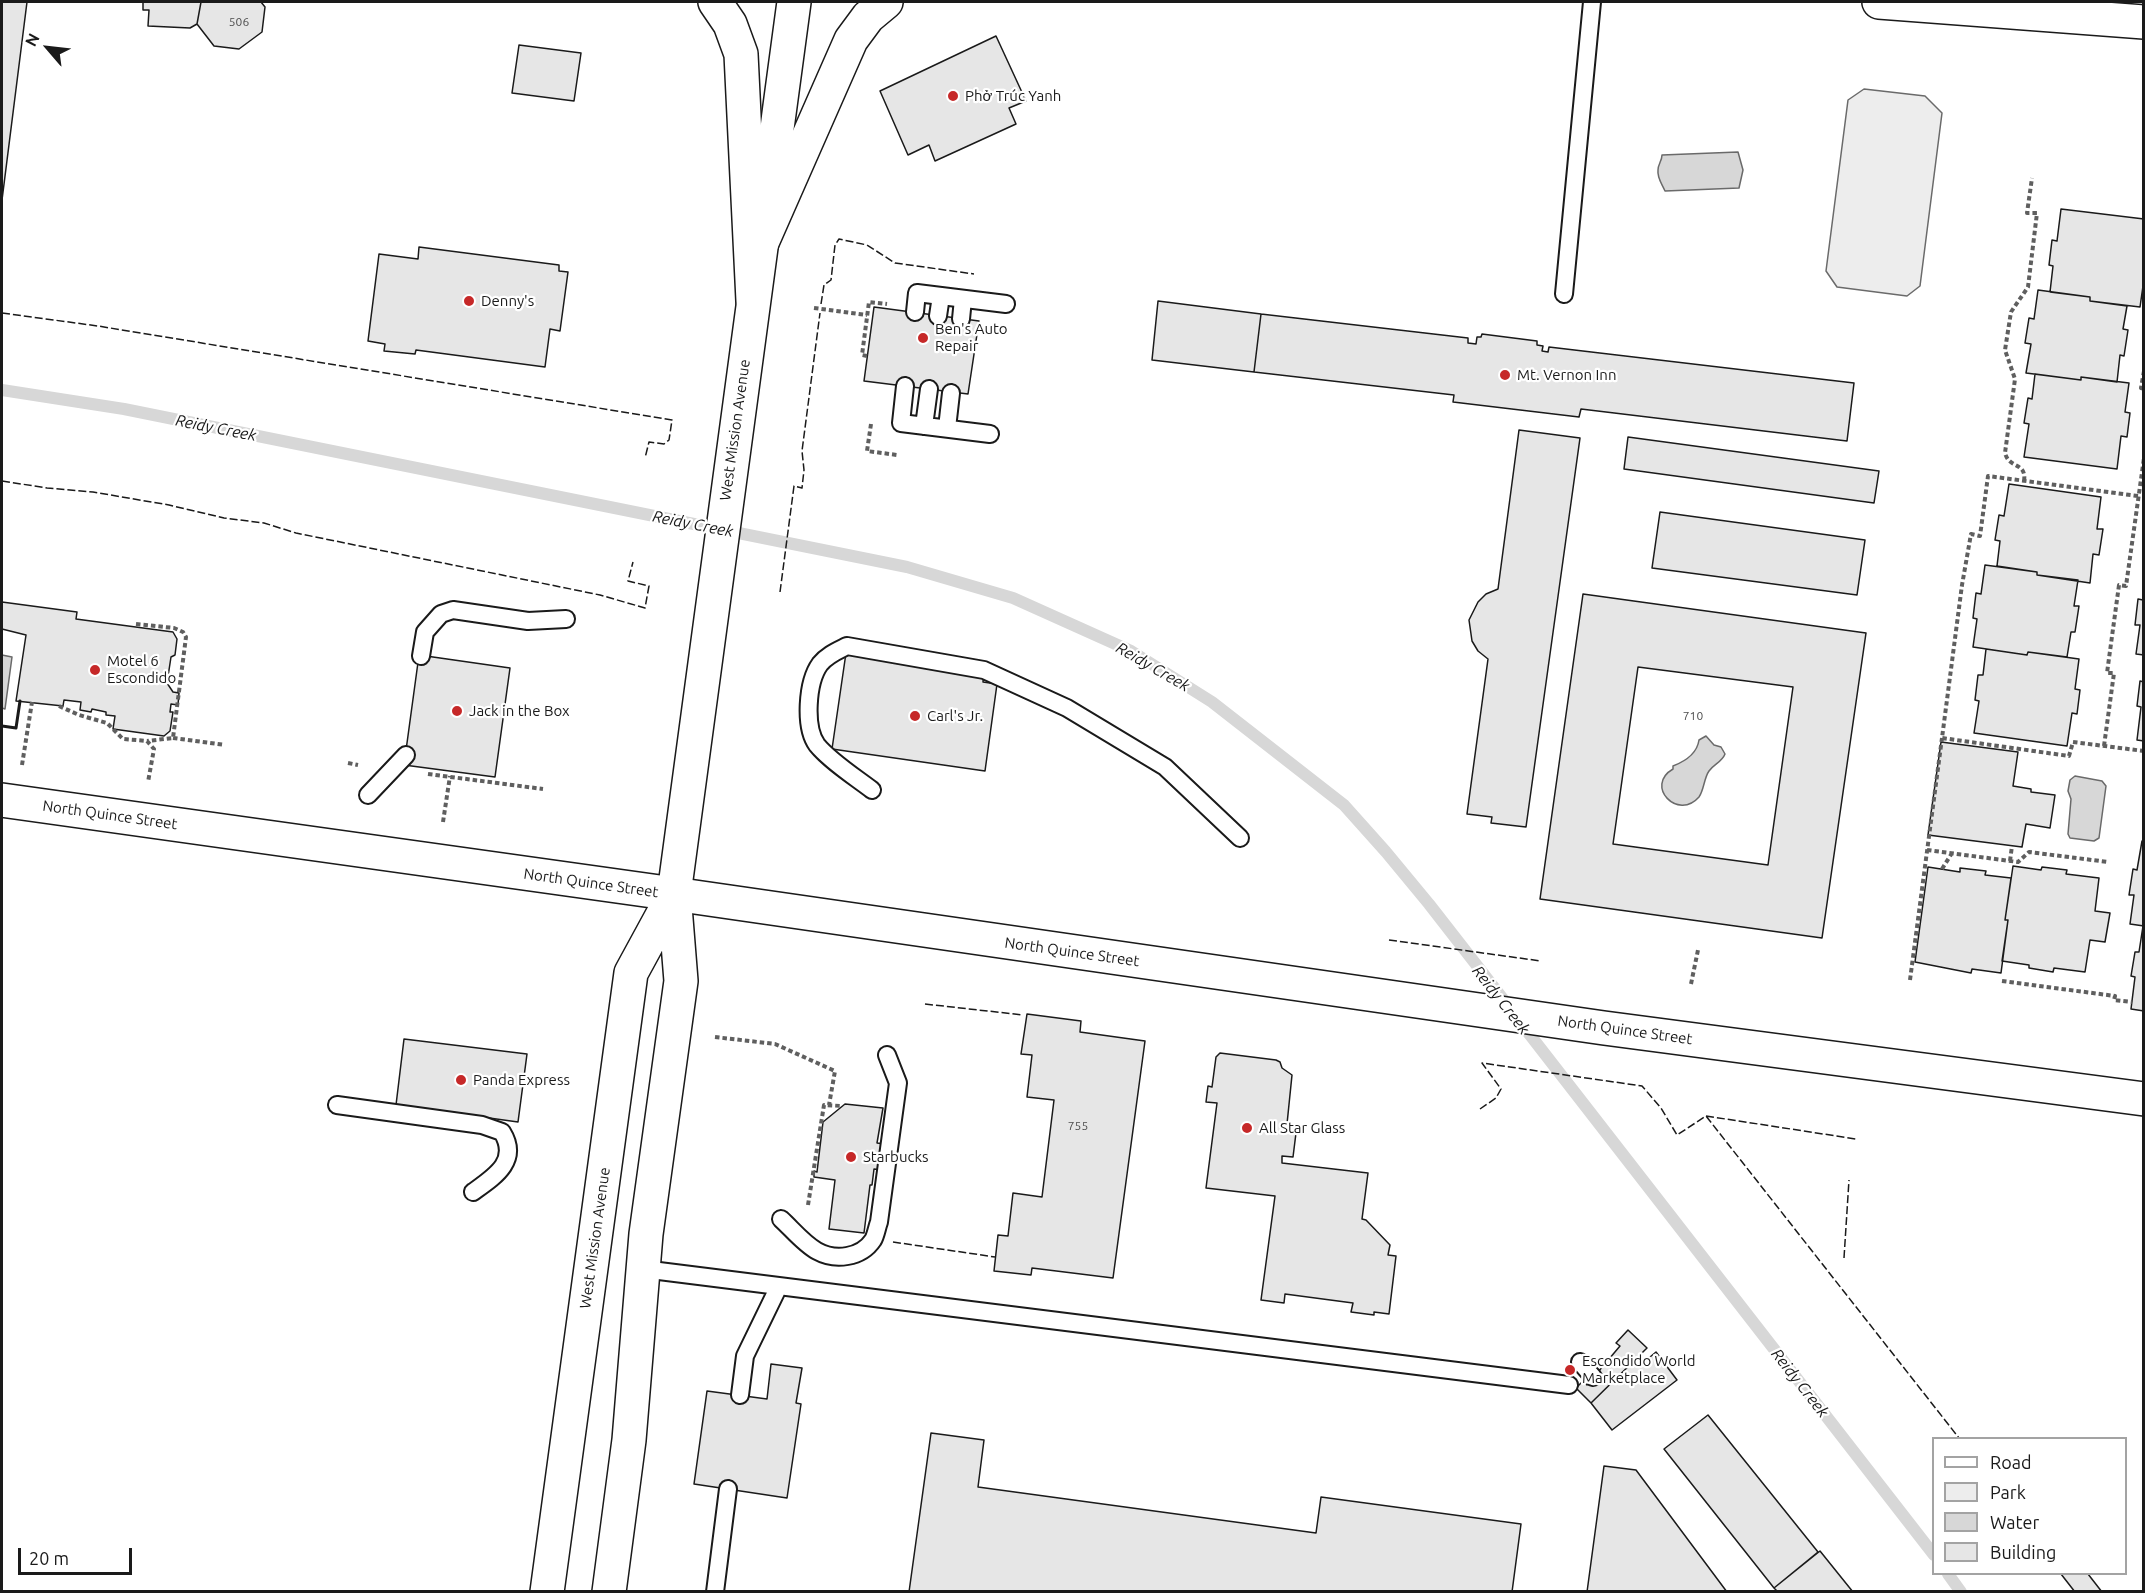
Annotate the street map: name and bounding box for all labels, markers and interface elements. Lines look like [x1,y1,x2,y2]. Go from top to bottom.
house number: 506 [229,15,249,29]
north arrow [18,18,78,78]
text: N [21,30,43,49]
place label: Phở Trúc Yanh [965,87,1061,105]
marker: Phở Trúc Yanh [946,89,960,103]
place label: Denny's [481,292,534,310]
marker: Denny's [462,294,476,308]
place label: Ben's Auto Repair [935,320,1008,355]
marker: Ben's Auto Repair [916,331,930,345]
street label: West Mission Avenue [716,358,754,502]
place label: Mt. Vernon Inn [1517,366,1616,384]
marker: Mt. Vernon Inn [1498,368,1512,382]
water label: Reidy Creek [174,411,258,445]
water label: Reidy Creek [651,507,735,541]
water label: Reidy Creek [1113,638,1193,696]
place label: Motel 6 Escondido [107,652,176,687]
marker: Motel 6 Escondido [88,663,102,677]
place label: Jack in the Box [469,702,570,720]
marker: Jack in the Box [450,704,464,718]
place label: Carl's Jr. [927,707,983,725]
marker: Carl's Jr. [908,709,922,723]
house number: 710 [1683,709,1703,723]
street label: North Quince Street [41,797,179,833]
street label: North Quince Street [522,865,660,901]
street label: North Quince Street [1003,934,1141,970]
water label: Reidy Creek [1468,962,1534,1038]
street label: North Quince Street [1556,1012,1694,1048]
place label: Panda Express [473,1071,570,1089]
marker: Panda Express [454,1073,468,1087]
house number: 755 [1068,1119,1088,1133]
place label: All Star Glass [1259,1119,1345,1137]
marker: All Star Glass [1240,1121,1254,1135]
place label: Starbucks [863,1148,929,1166]
marker: Starbucks [844,1150,858,1164]
street label: West Mission Avenue [576,1166,614,1310]
water label: Reidy Creek [1767,1345,1833,1421]
place label: Escondido World Marketplace [1582,1352,1695,1387]
marker: Escondido World Marketplace [1563,1363,1577,1377]
legend [1932,1437,2127,1575]
text: Road [1990,1452,2032,1472]
text: Park [1990,1482,2026,1502]
text: Water [1990,1512,2039,1532]
scale bar [21,1536,135,1574]
text: Building [1990,1542,2056,1562]
text: 20 m [29,1548,69,1568]

